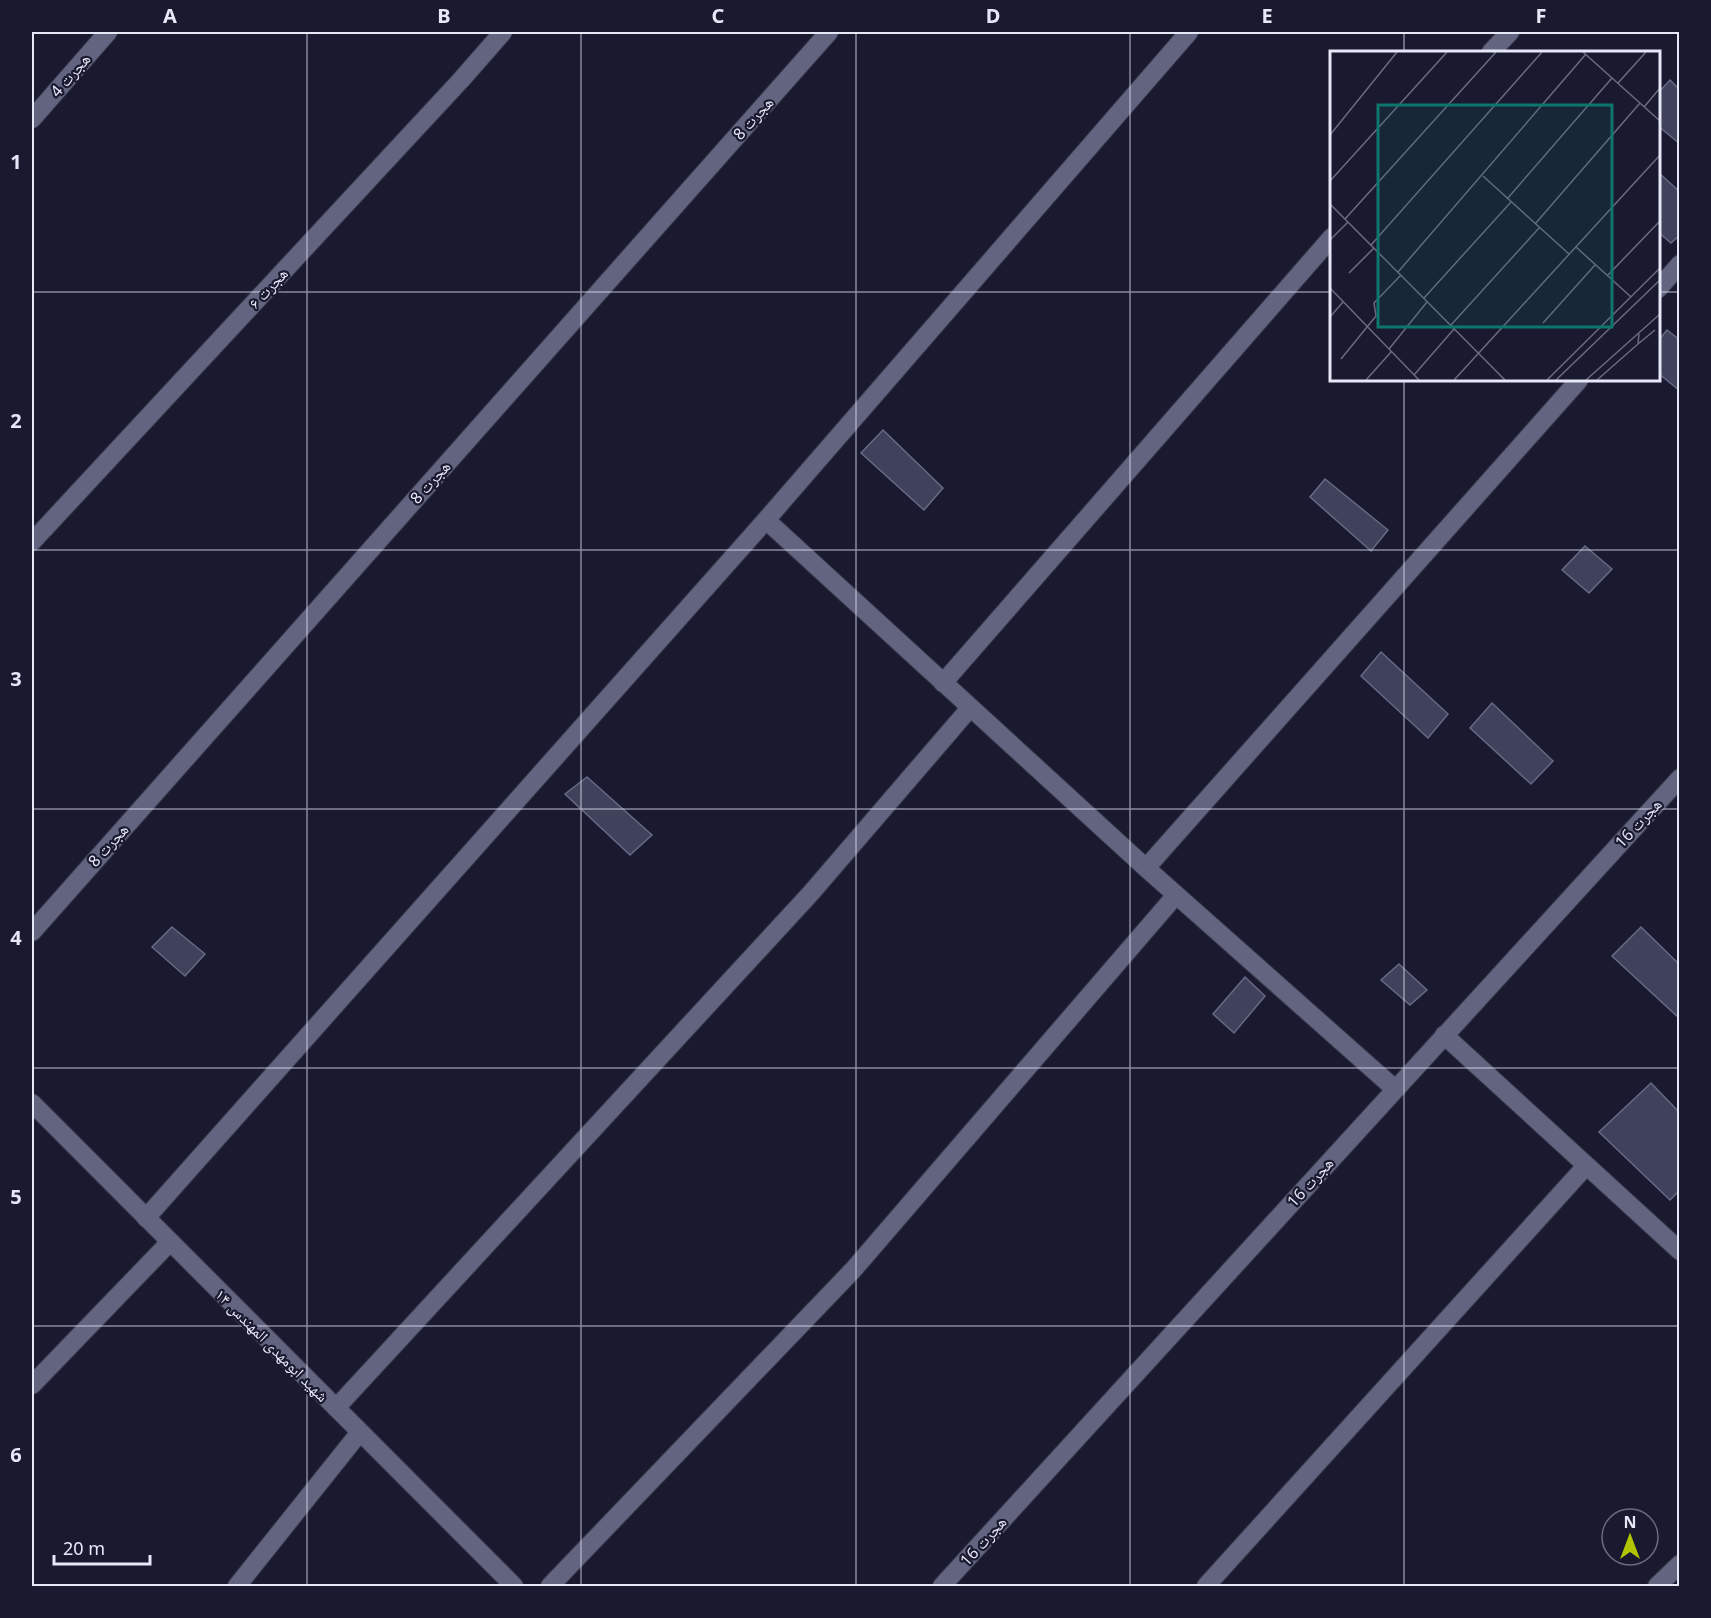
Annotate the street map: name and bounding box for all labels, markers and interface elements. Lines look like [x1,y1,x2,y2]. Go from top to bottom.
text: A [163,2,177,29]
text: B [437,2,451,29]
text: C [712,2,725,29]
text: D [986,2,1000,29]
text: E [1261,2,1273,29]
text: F [1536,2,1546,29]
street label: هجرت 4 [45,49,95,101]
inset map [1330,51,1660,381]
street label: هجرت 8 [728,92,778,144]
text: 1 [10,148,22,175]
street label: هجرت ۶ [243,263,293,313]
text: 2 [10,407,22,434]
street label: هجرت 8 [405,456,455,508]
text: 3 [10,665,22,692]
street label: هجرت 16 [1609,794,1667,852]
street label: هجرت 8 [83,819,133,871]
text: 4 [10,924,22,951]
street label: هجرت 16 [1282,1152,1338,1212]
text: 5 [10,1183,22,1210]
street label: شهید ابومهدی المهندس ۱۴ [211,1284,333,1406]
text: 6 [10,1441,22,1468]
north arrow [1600,1507,1660,1567]
street label: هجرت 16 [955,1511,1011,1571]
text: N [1623,1511,1637,1533]
scale bar [54,1528,150,1566]
text: 20 m [63,1536,105,1560]

